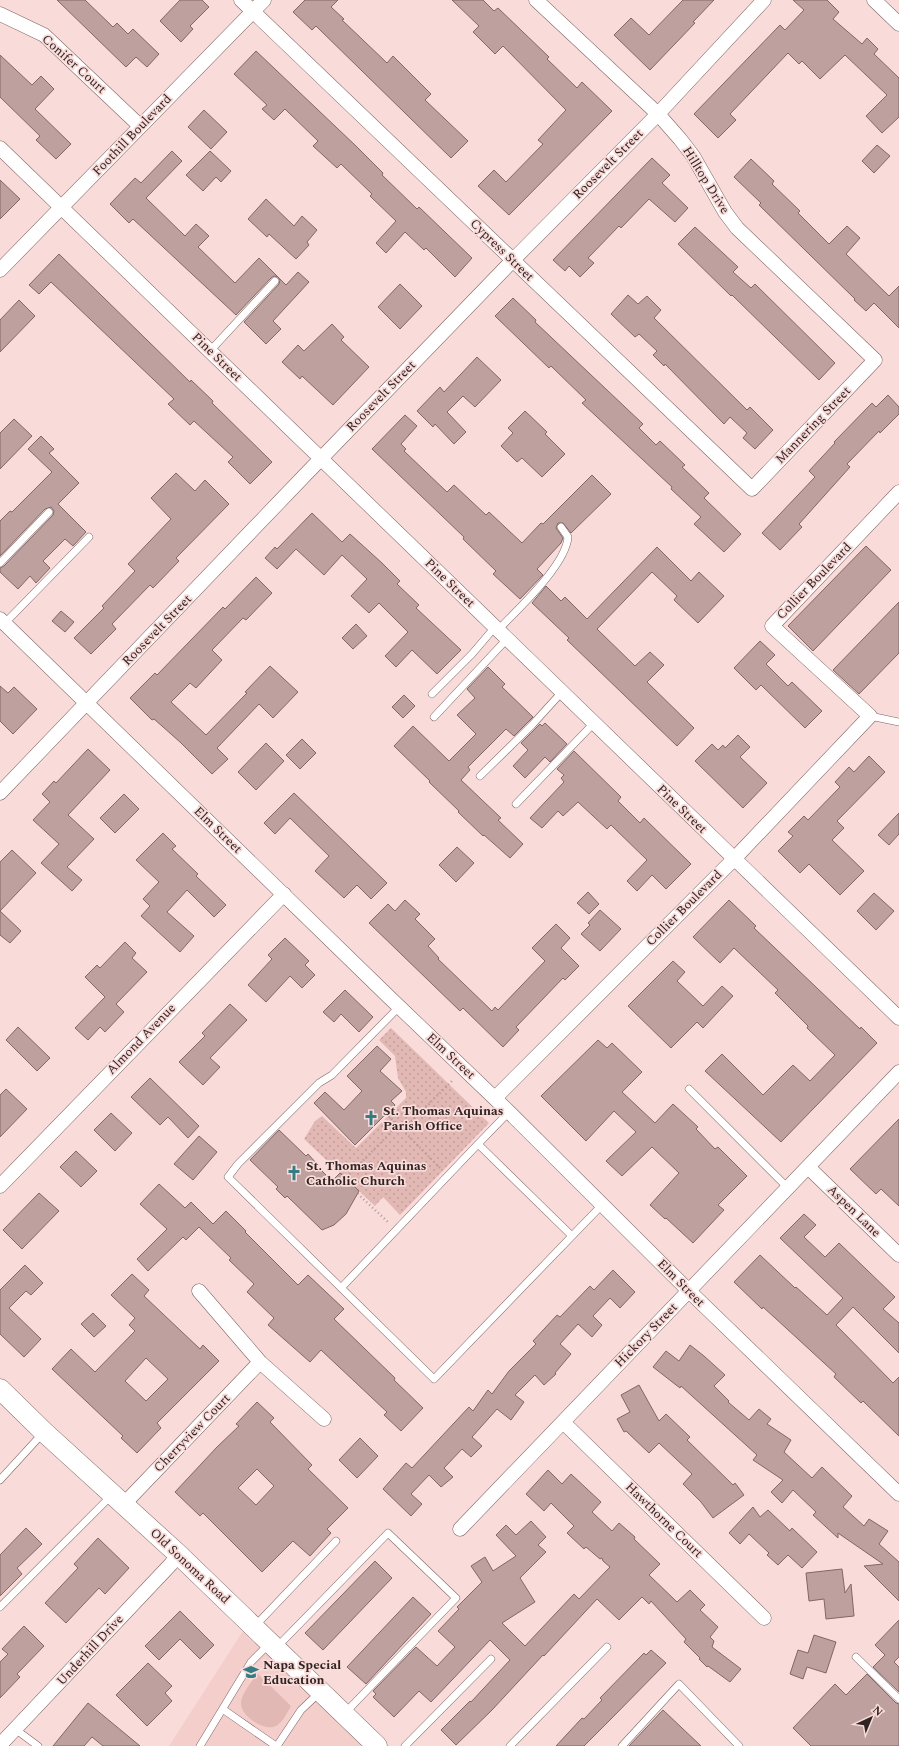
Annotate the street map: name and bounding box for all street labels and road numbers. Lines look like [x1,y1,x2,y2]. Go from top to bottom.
street label: Conifer Court [37,30,111,99]
street label: Foothill Boulevard [88,90,176,180]
street label: Roosevelt Street [568,124,648,204]
street label: Hilltop Drive [677,142,735,218]
street label: Cypress Street [465,214,539,286]
street label: Pine Street [187,328,247,387]
street label: Roosevelt Street [342,355,421,436]
street label: Mannering Street [771,381,856,468]
street label: Collier Boulevard [772,538,856,624]
street label: Pine Street [420,554,480,613]
street label: Roosevelt Street [118,589,197,670]
street label: Pine Street [652,780,712,839]
street label: Elm Street [189,802,247,859]
street label: Collier Boulevard [641,865,727,951]
street label: Almond Avenue [102,999,180,1079]
street label: Elm Street [422,1028,480,1084]
street label: Aspen Lane [823,1180,885,1242]
street label: Elm Street [652,1254,710,1312]
street label: Hickory Street [610,1298,683,1372]
street label: Cherryview Court [149,1389,235,1477]
street label: Hawthorne Court [620,1477,708,1563]
street label: Old Sonoma Road [145,1523,235,1609]
street label: Underhill Drive [52,1610,128,1690]

